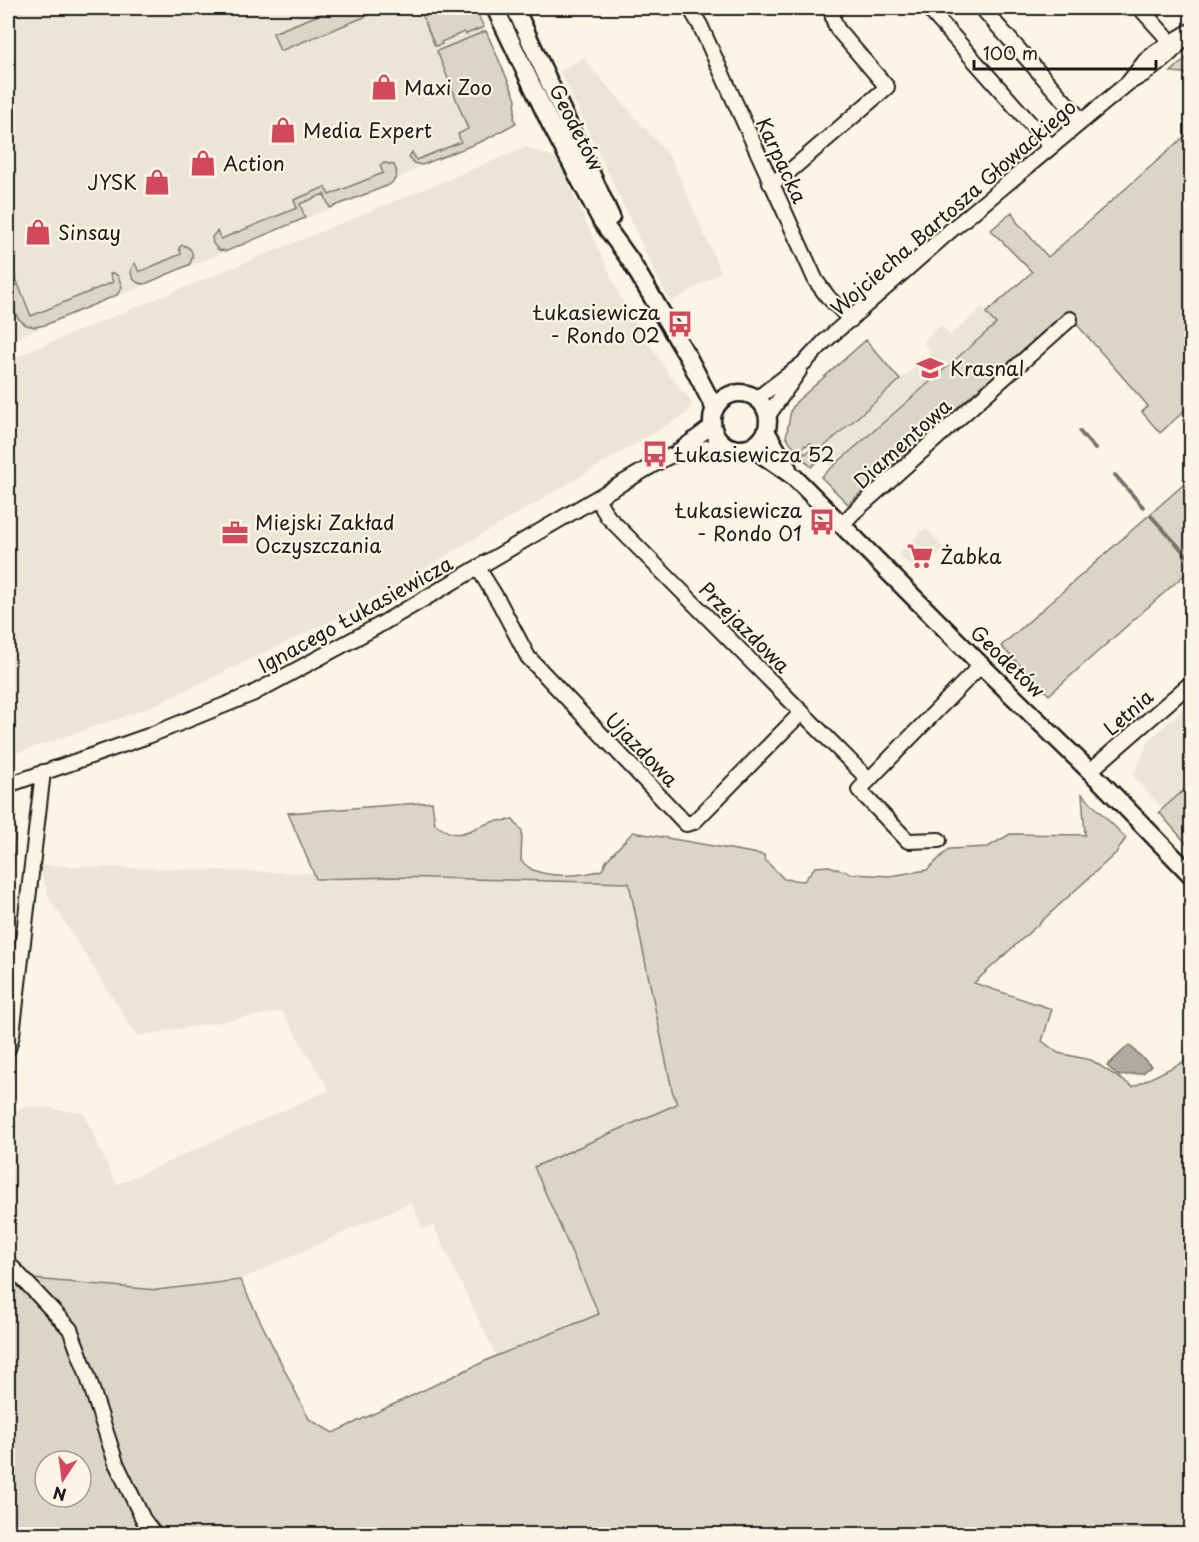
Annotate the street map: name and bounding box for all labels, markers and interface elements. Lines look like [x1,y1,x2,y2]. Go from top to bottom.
scale bar [974,33,1156,71]
text: 100 m [983,39,1038,66]
shop icon: Maxi Zoo [369,72,399,102]
place label: Maxi Zoo [404,72,492,102]
street label: Geodetów [542,78,612,176]
street label: Wojciecha Bartosza Głowackiego [824,92,1082,322]
street label: Karpacka [749,112,815,209]
shop icon: Media Expert [268,115,298,145]
place label: Media Expert [303,115,432,145]
shop icon: Action [188,148,218,178]
place label: Action [223,148,285,178]
place label: JYSK [88,167,137,197]
shop icon: JYSK [142,167,172,197]
shop icon: Sinsay [23,217,53,247]
place label: Sinsay [58,217,121,247]
place label: Łukasiewicza - Rondo 02 [533,297,661,350]
bus stop icon: Łukasiewicza - Rondo 02 [665,309,695,339]
school or university icon: Krasnal [915,353,945,383]
place label: Krasnal [950,353,1024,383]
street label: Diamentowa [846,390,958,495]
bus stop icon: Łukasiewicza 52 [640,439,670,469]
place label: Łukasiewicza 52 [674,439,835,469]
place label: Łukasiewicza - Rondo 01 [675,495,803,548]
place label: Miejski Zakład Oczyszczania [255,507,395,560]
bus stop icon: Łukasiewicza - Rondo 01 [807,507,837,537]
office icon: Miejski Zakład Oczyszczania [220,518,250,548]
supermarket icon: Żabka [905,541,935,571]
place label: Żabka [940,541,1002,571]
street label: Ignacego Łukasiewicza [252,548,458,680]
street label: Przejazdowa [693,575,798,680]
street label: Geodetów [964,618,1053,705]
street label: Letnia [1096,681,1160,742]
street label: Ujazdowa [599,705,686,794]
north arrow [33,1449,93,1509]
text: N [51,1481,68,1508]

